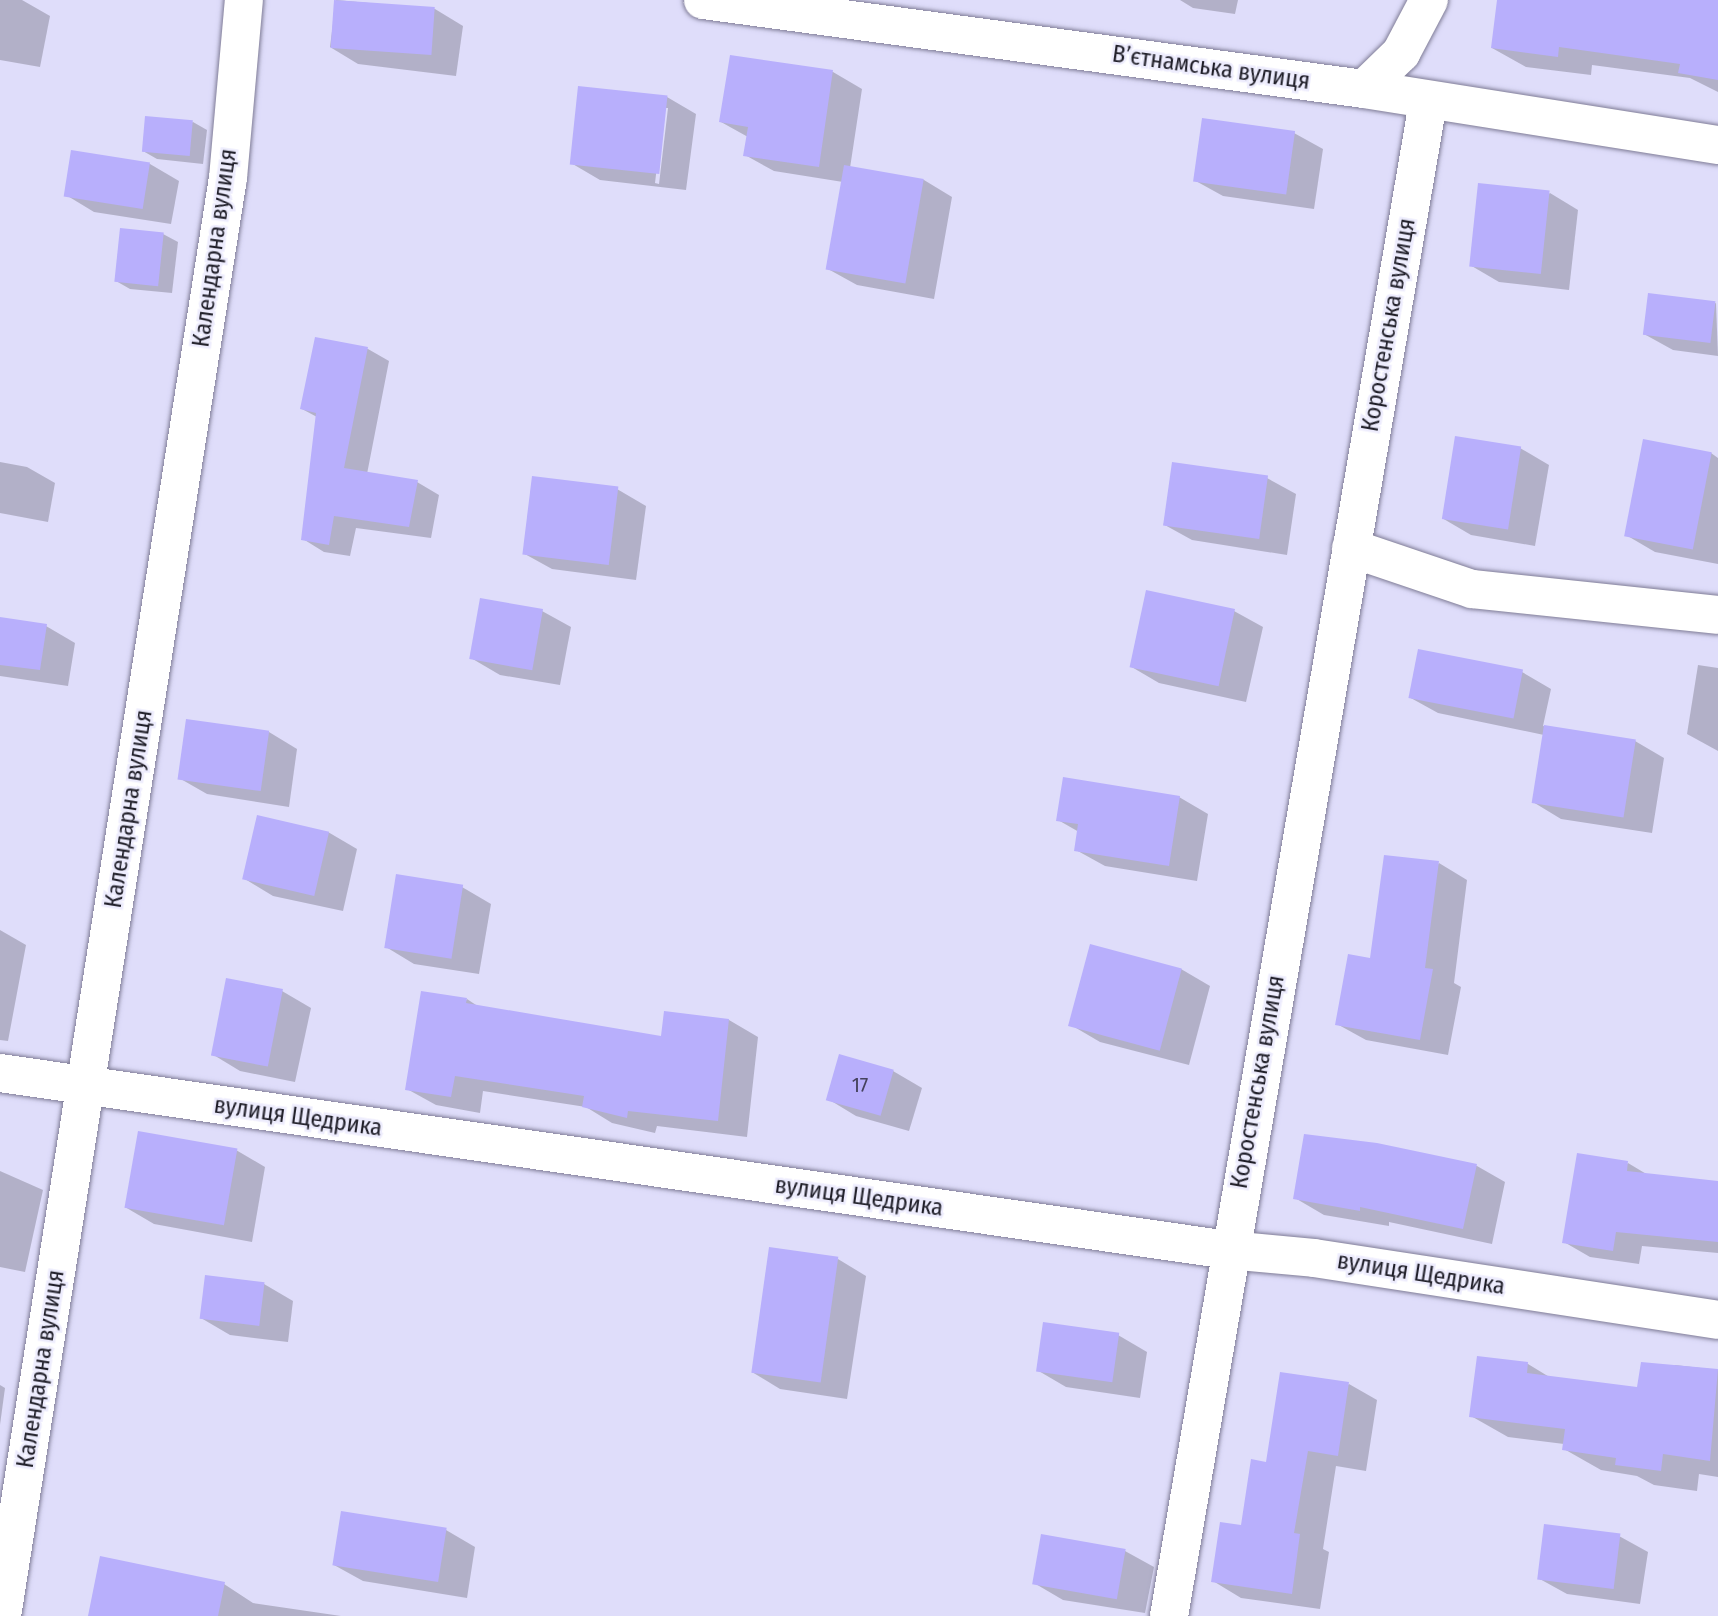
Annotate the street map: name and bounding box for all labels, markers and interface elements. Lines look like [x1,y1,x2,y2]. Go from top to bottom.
street label: Вʼєтнамська вулиця [1110,40,1312,96]
street label: Календарна вулиця [187,147,243,349]
street label: Коростенська вулиця [1356,216,1422,434]
street label: Календарна вулиця [99,708,159,910]
street label: Коростенська вулиця [1225,973,1291,1191]
house number: 17 [852,1072,868,1098]
street label: вулиця Щедрика [212,1091,384,1143]
street label: вулиця Щедрика [773,1171,945,1223]
street label: вулиця Щедрика [1335,1247,1507,1301]
street label: Календарна вулиця [11,1268,71,1470]

